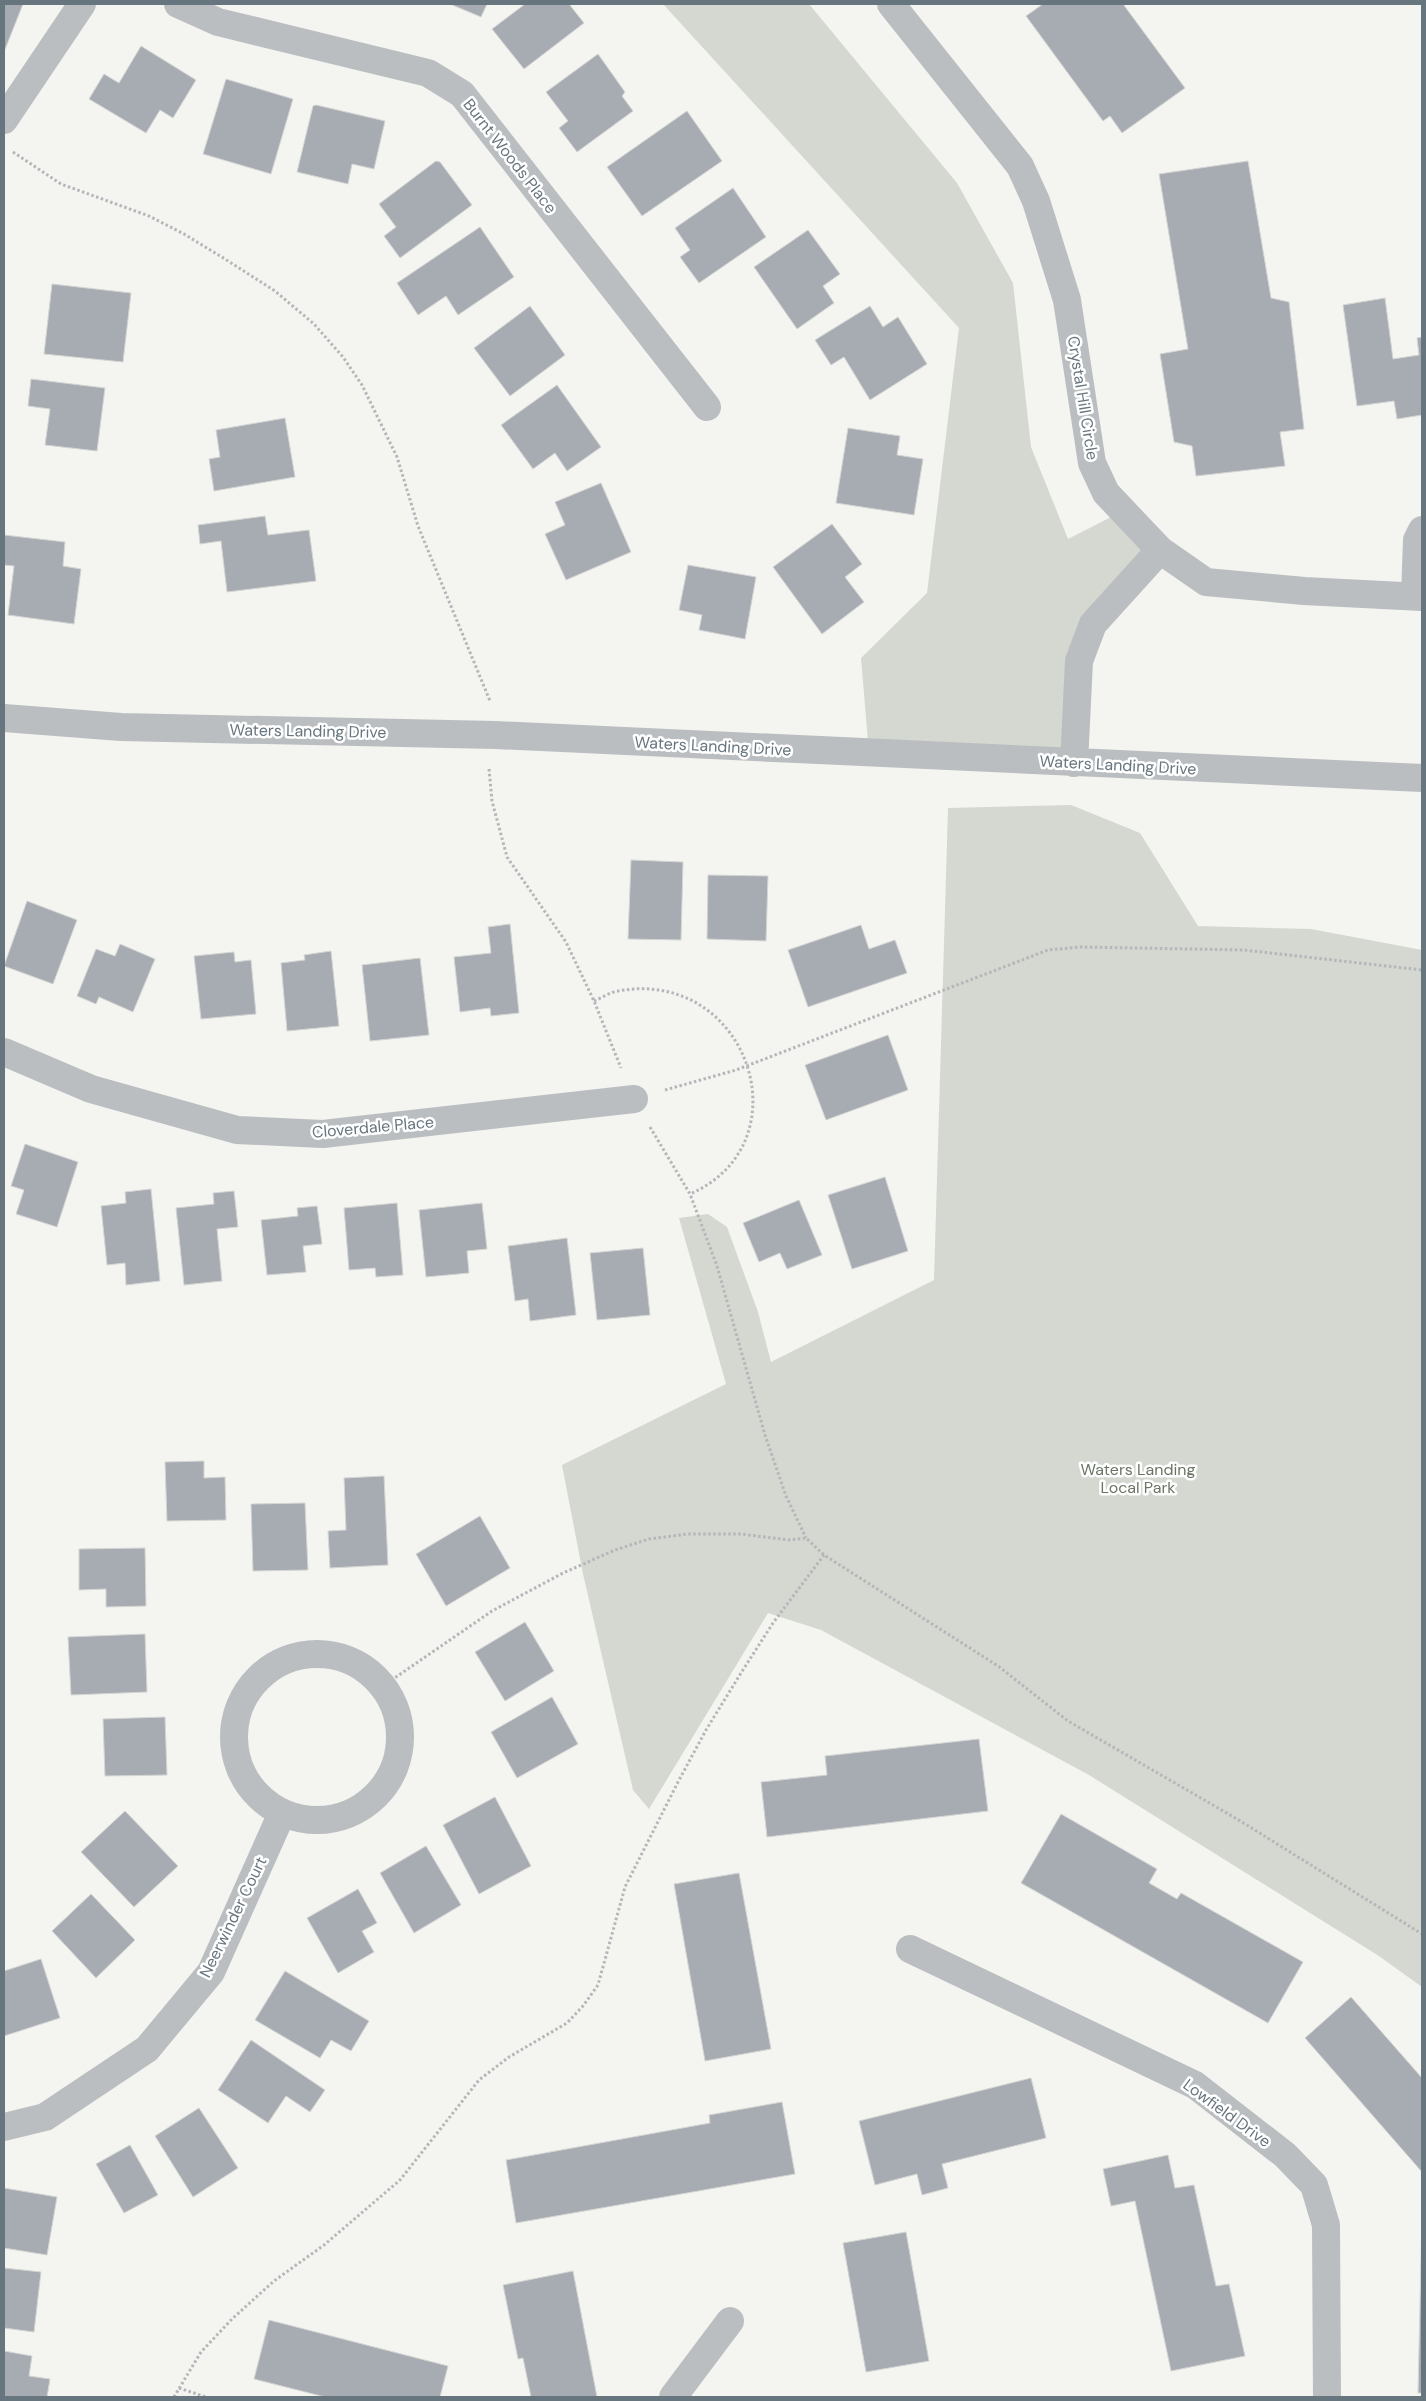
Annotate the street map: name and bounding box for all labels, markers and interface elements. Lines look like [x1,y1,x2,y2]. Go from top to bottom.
street label: Burnt Woods Place [459,94,561,218]
street label: Crystal Hill Circle [1063,335,1103,461]
street label: Waters Landing Drive [229,719,387,743]
street label: Waters Landing Drive [634,731,792,761]
street label: Waters Landing Drive [1039,750,1197,780]
street label: Cloverdale Place [311,1111,435,1143]
park label: Waters Landing Local Park [1081,1459,1195,1498]
street label: Neerwinder Court [195,1853,271,1981]
street label: Lowfield Drive [1179,2074,1275,2152]

